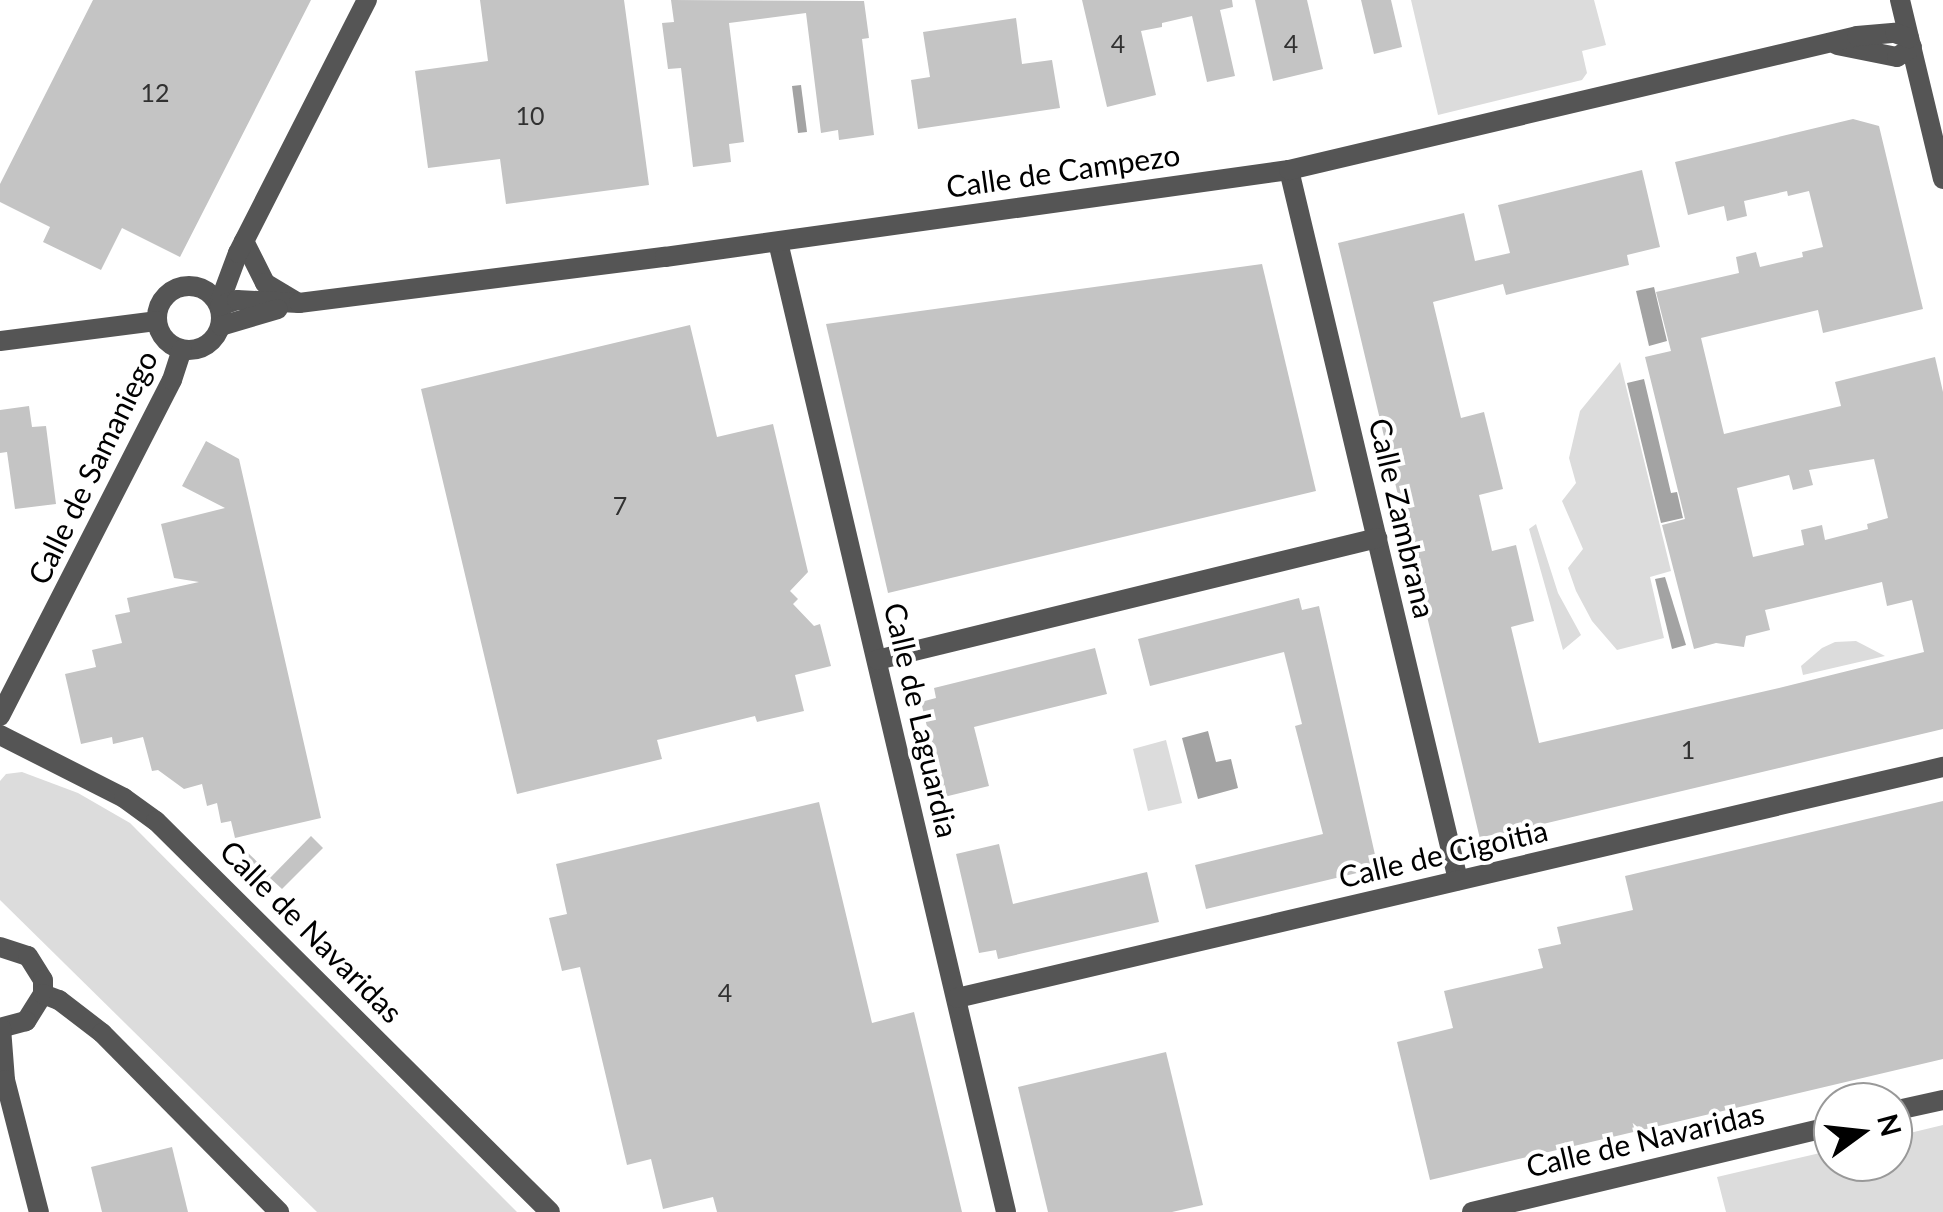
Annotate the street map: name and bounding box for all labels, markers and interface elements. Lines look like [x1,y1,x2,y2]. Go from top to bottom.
house number: 4 [1111,28,1125,58]
house number: 4 [1284,28,1298,58]
house number: 12 [141,77,169,107]
house number: 10 [516,100,544,130]
street label: Calle de Campezo [944,136,1182,204]
street label: Calle de Samaniego [20,344,164,590]
street label: Calle Zambrana [1362,414,1444,622]
house number: 7 [613,490,627,520]
street label: Calle de Laguardia [877,599,967,841]
house number: 1 [1681,734,1695,764]
street label: Calle de Cigoitia [1335,811,1551,895]
street label: Calle de Navaridas [213,832,411,1030]
house number: 4 [718,977,732,1007]
north arrow [1813,1082,1913,1182]
street label: Calle de Navaridas [1523,1094,1767,1184]
text: N [1871,1110,1909,1140]

